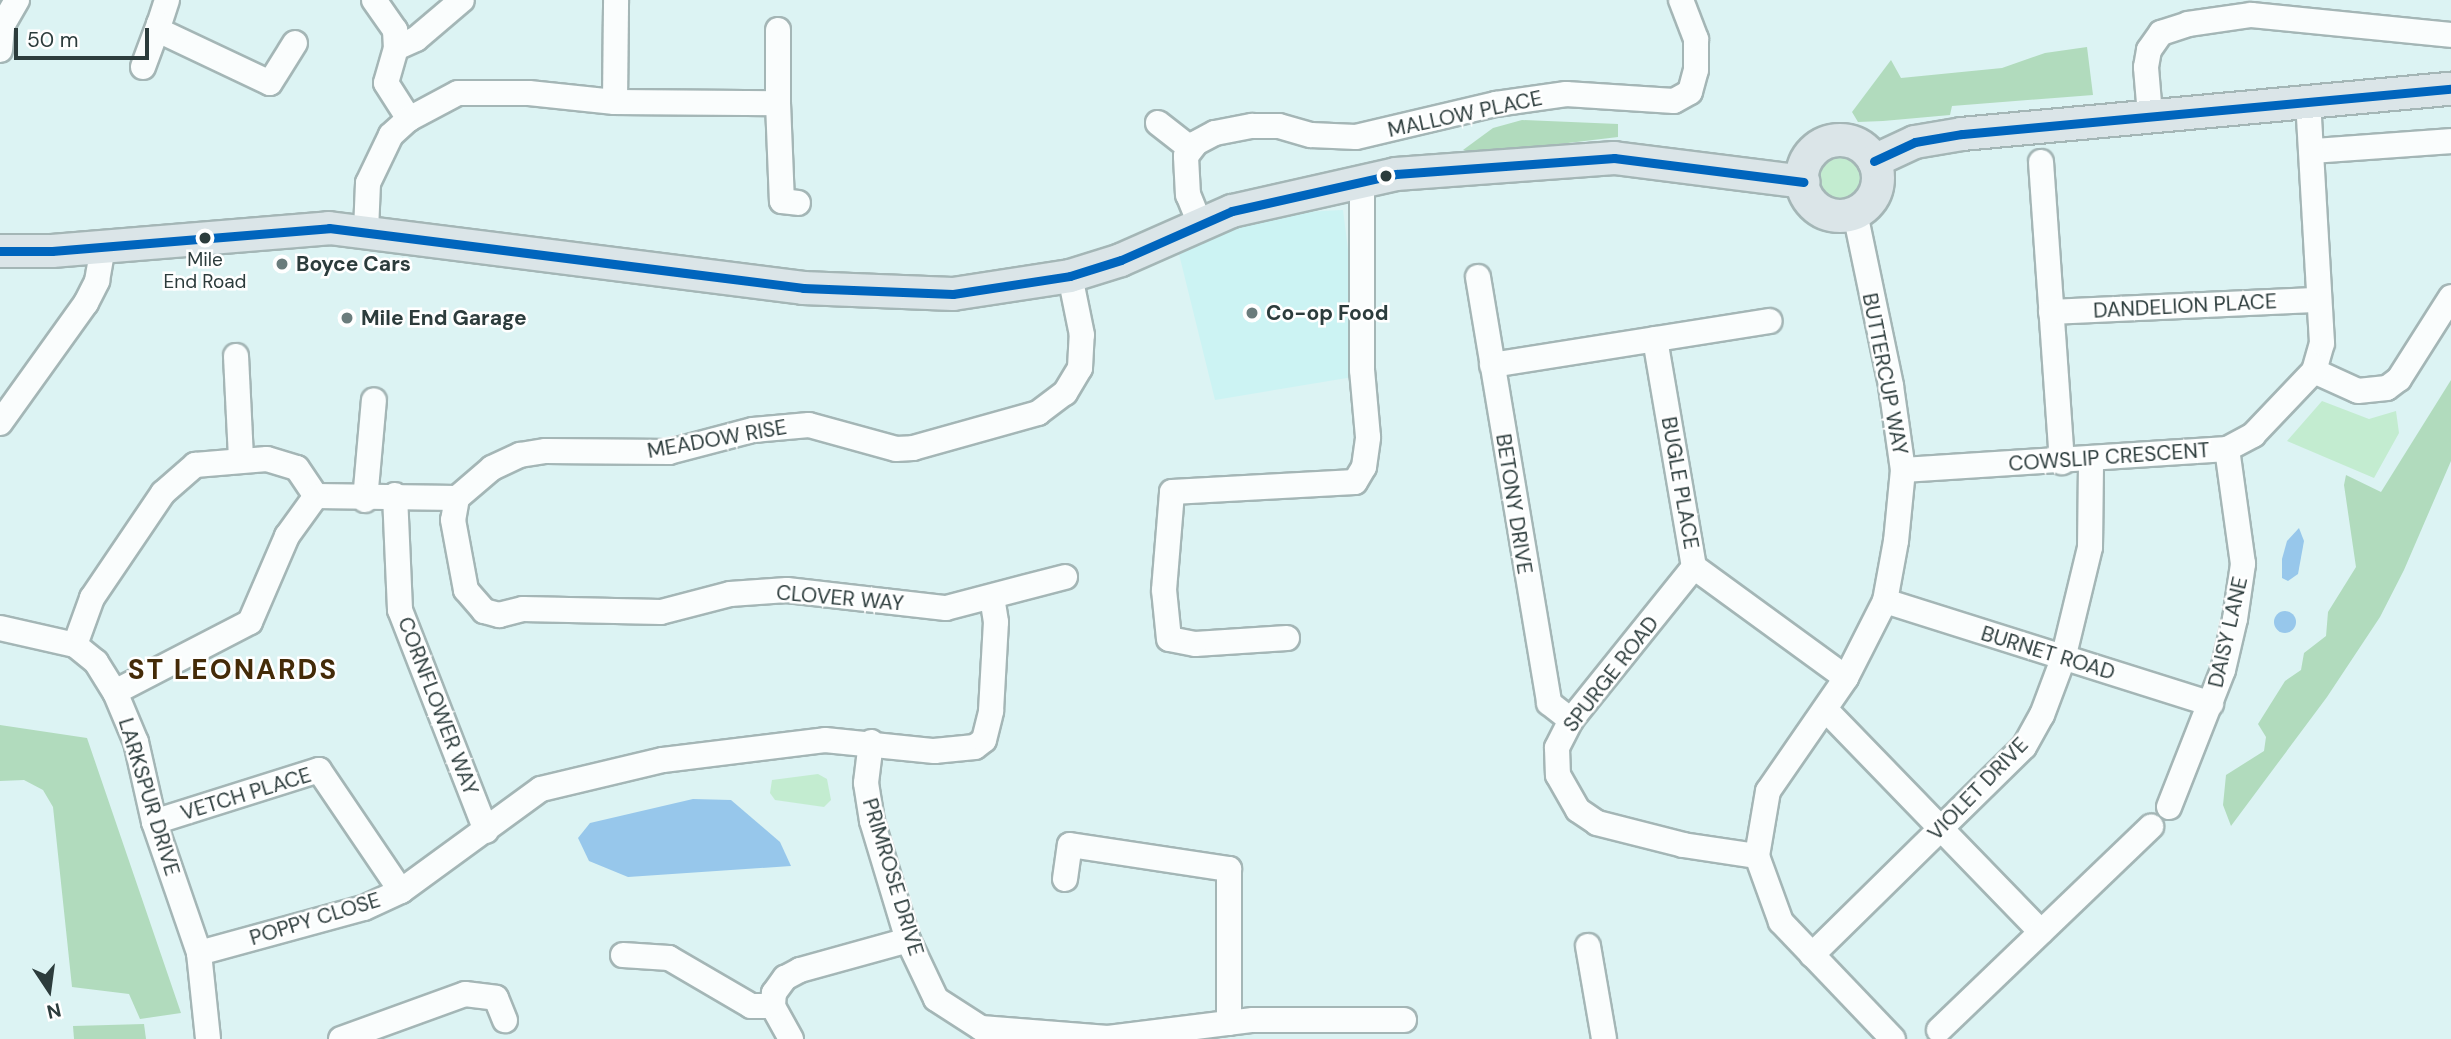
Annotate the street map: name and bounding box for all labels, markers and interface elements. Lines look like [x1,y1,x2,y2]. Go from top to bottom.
scale bar [18,14,152,58]
text: 50 m [27,26,78,54]
street label: MALLOW PLACE [1385,85,1545,143]
unlabelled marker [1379,169,1393,183]
marker: Mile End Road [198,231,212,245]
place label: Mile End Road [164,249,246,293]
place label: Boyce Cars [296,251,411,277]
marker: Boyce Cars [274,256,290,272]
street label: DANDELION PLACE [2093,289,2277,323]
street label: BUTTERCUP WAY [1857,291,1913,457]
place label: Co-op Food [1266,300,1388,326]
place label: Mile End Garage [361,305,527,331]
marker: Co-op Food [1244,305,1260,321]
marker: Mile End Garage [339,310,355,326]
street label: MEADOW RISE [645,414,789,464]
street label: BUGLE PLACE [1656,415,1704,551]
street label: BETONY DRIVE [1490,432,1538,576]
street label: COWSLIP CRESCENT [2008,437,2210,477]
street label: DAISY LANE [2203,574,2253,690]
street label: CLOVER WAY [775,580,905,616]
street label: SPURGE ROAD [1558,611,1664,737]
street label: CORNFLOWER WAY [392,613,484,799]
street label: BURNET ROAD [1978,621,2118,685]
district label: ST LEONARDS [129,653,337,687]
street label: LARKSPUR DRIVE [113,715,185,879]
street label: VIOLET DRIVE [1923,732,2033,846]
street label: VETCH PLACE [178,762,314,826]
street label: PRIMROSE DRIVE [857,795,929,959]
street label: POPPY CLOSE [247,887,383,951]
north arrow [14,955,84,1025]
text: N [44,997,63,1025]

